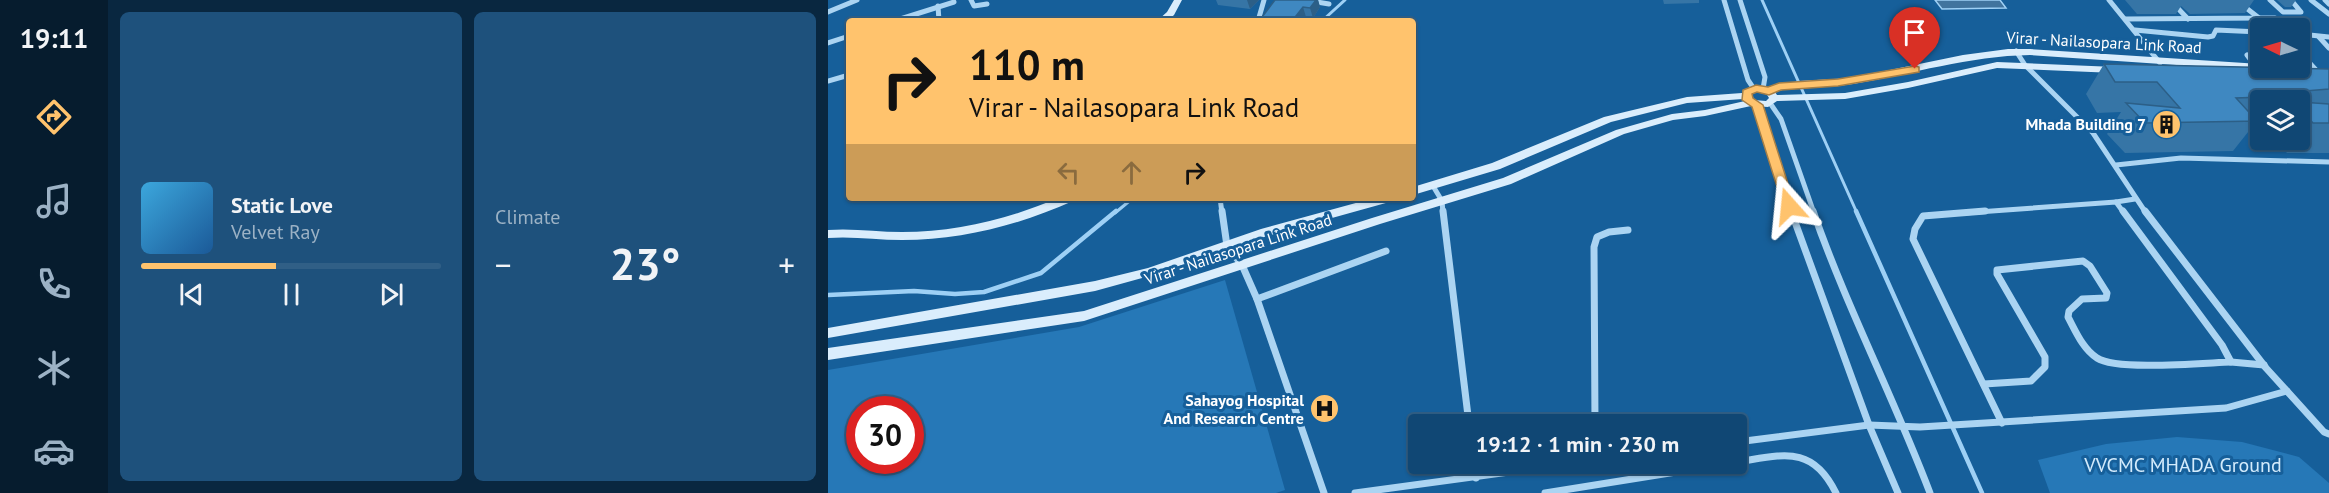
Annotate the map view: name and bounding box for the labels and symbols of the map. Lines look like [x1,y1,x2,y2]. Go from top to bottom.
pin [1889,7,1940,69]
north arrow [2250,18,2310,78]
street label: Virar - Nailasopara Link Road [2005,27,2202,57]
building icon: Mhada Building 7 [2151,108,2183,140]
place label: Mhada Building 7 [2026,114,2146,134]
position arrow [1757,174,1821,238]
street label: Virar - Nailasopara Link Road [1141,209,1334,289]
place label: Sahayog Hospital And Research Centre [1163,390,1304,428]
hospital icon: Sahayog Hospital And Research Centre [1309,393,1341,425]
speed limit sign: 30 [846,396,924,474]
park label: VVCMC MHADA Ground [2083,452,2282,478]

